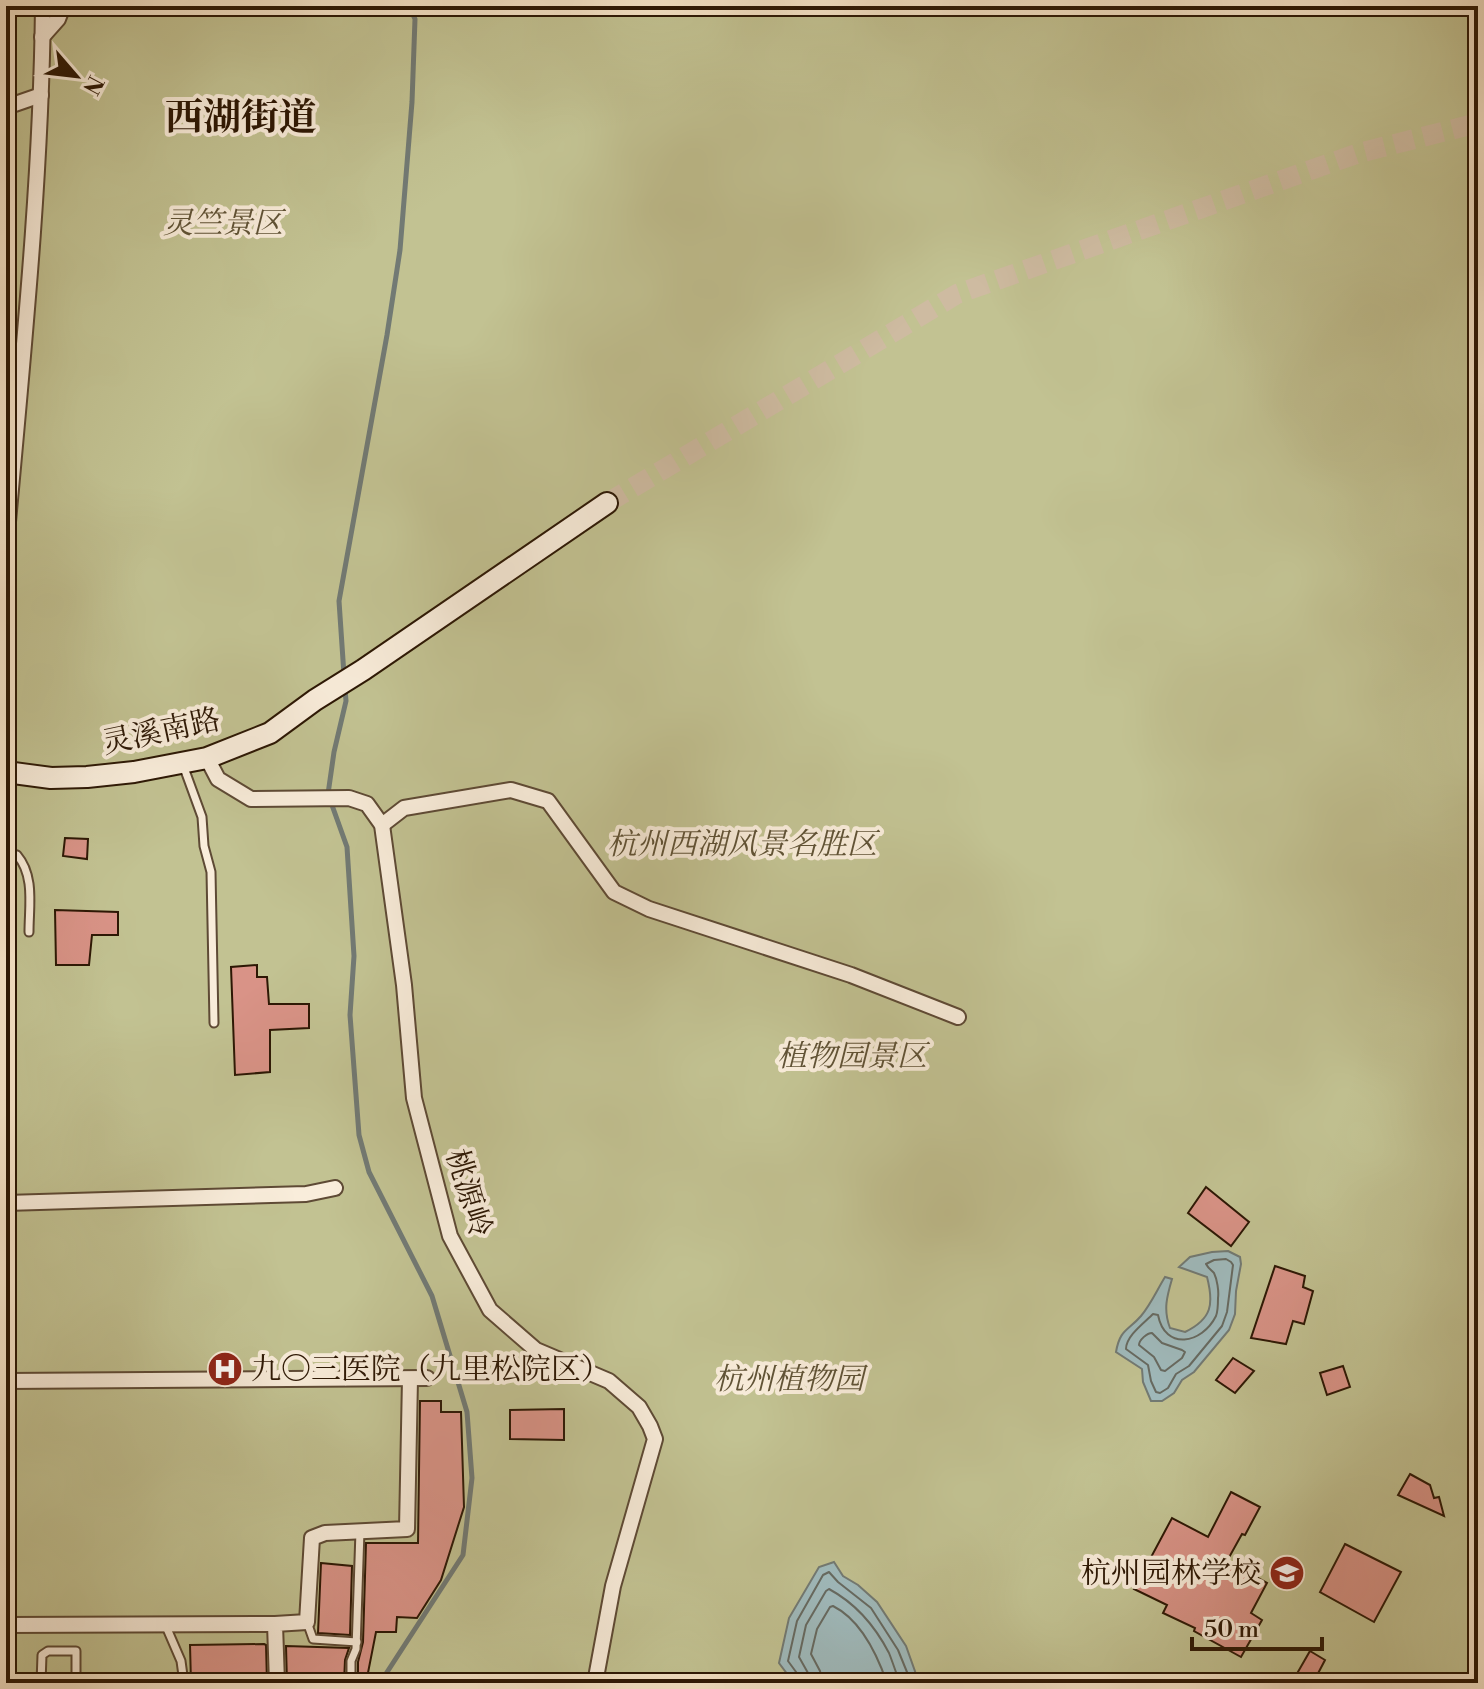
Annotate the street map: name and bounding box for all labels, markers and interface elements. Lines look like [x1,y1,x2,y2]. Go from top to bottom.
north arrow [36,36,116,116]
text: N [76,71,108,99]
district label: 西湖街道 [165,95,317,142]
park label: 灵竺景区 [163,205,287,243]
street label: 灵溪南路 [99,701,224,763]
park label: 杭州西湖风景名胜区 [607,826,881,864]
park label: 植物园景区 [777,1038,931,1076]
street label: 桃源岭 [437,1145,499,1242]
hospital icon: 九〇三医院（九里松院区） [206,1350,244,1388]
place label: 九〇三医院（九里松院区） [251,1351,611,1389]
park label: 杭州植物园 [714,1361,868,1399]
school or university icon: 杭州园林学校 [1268,1554,1306,1592]
place label: 杭州园林学校 [1081,1555,1261,1593]
scale bar [1192,1601,1322,1651]
text: 50 m [1204,1615,1259,1645]

